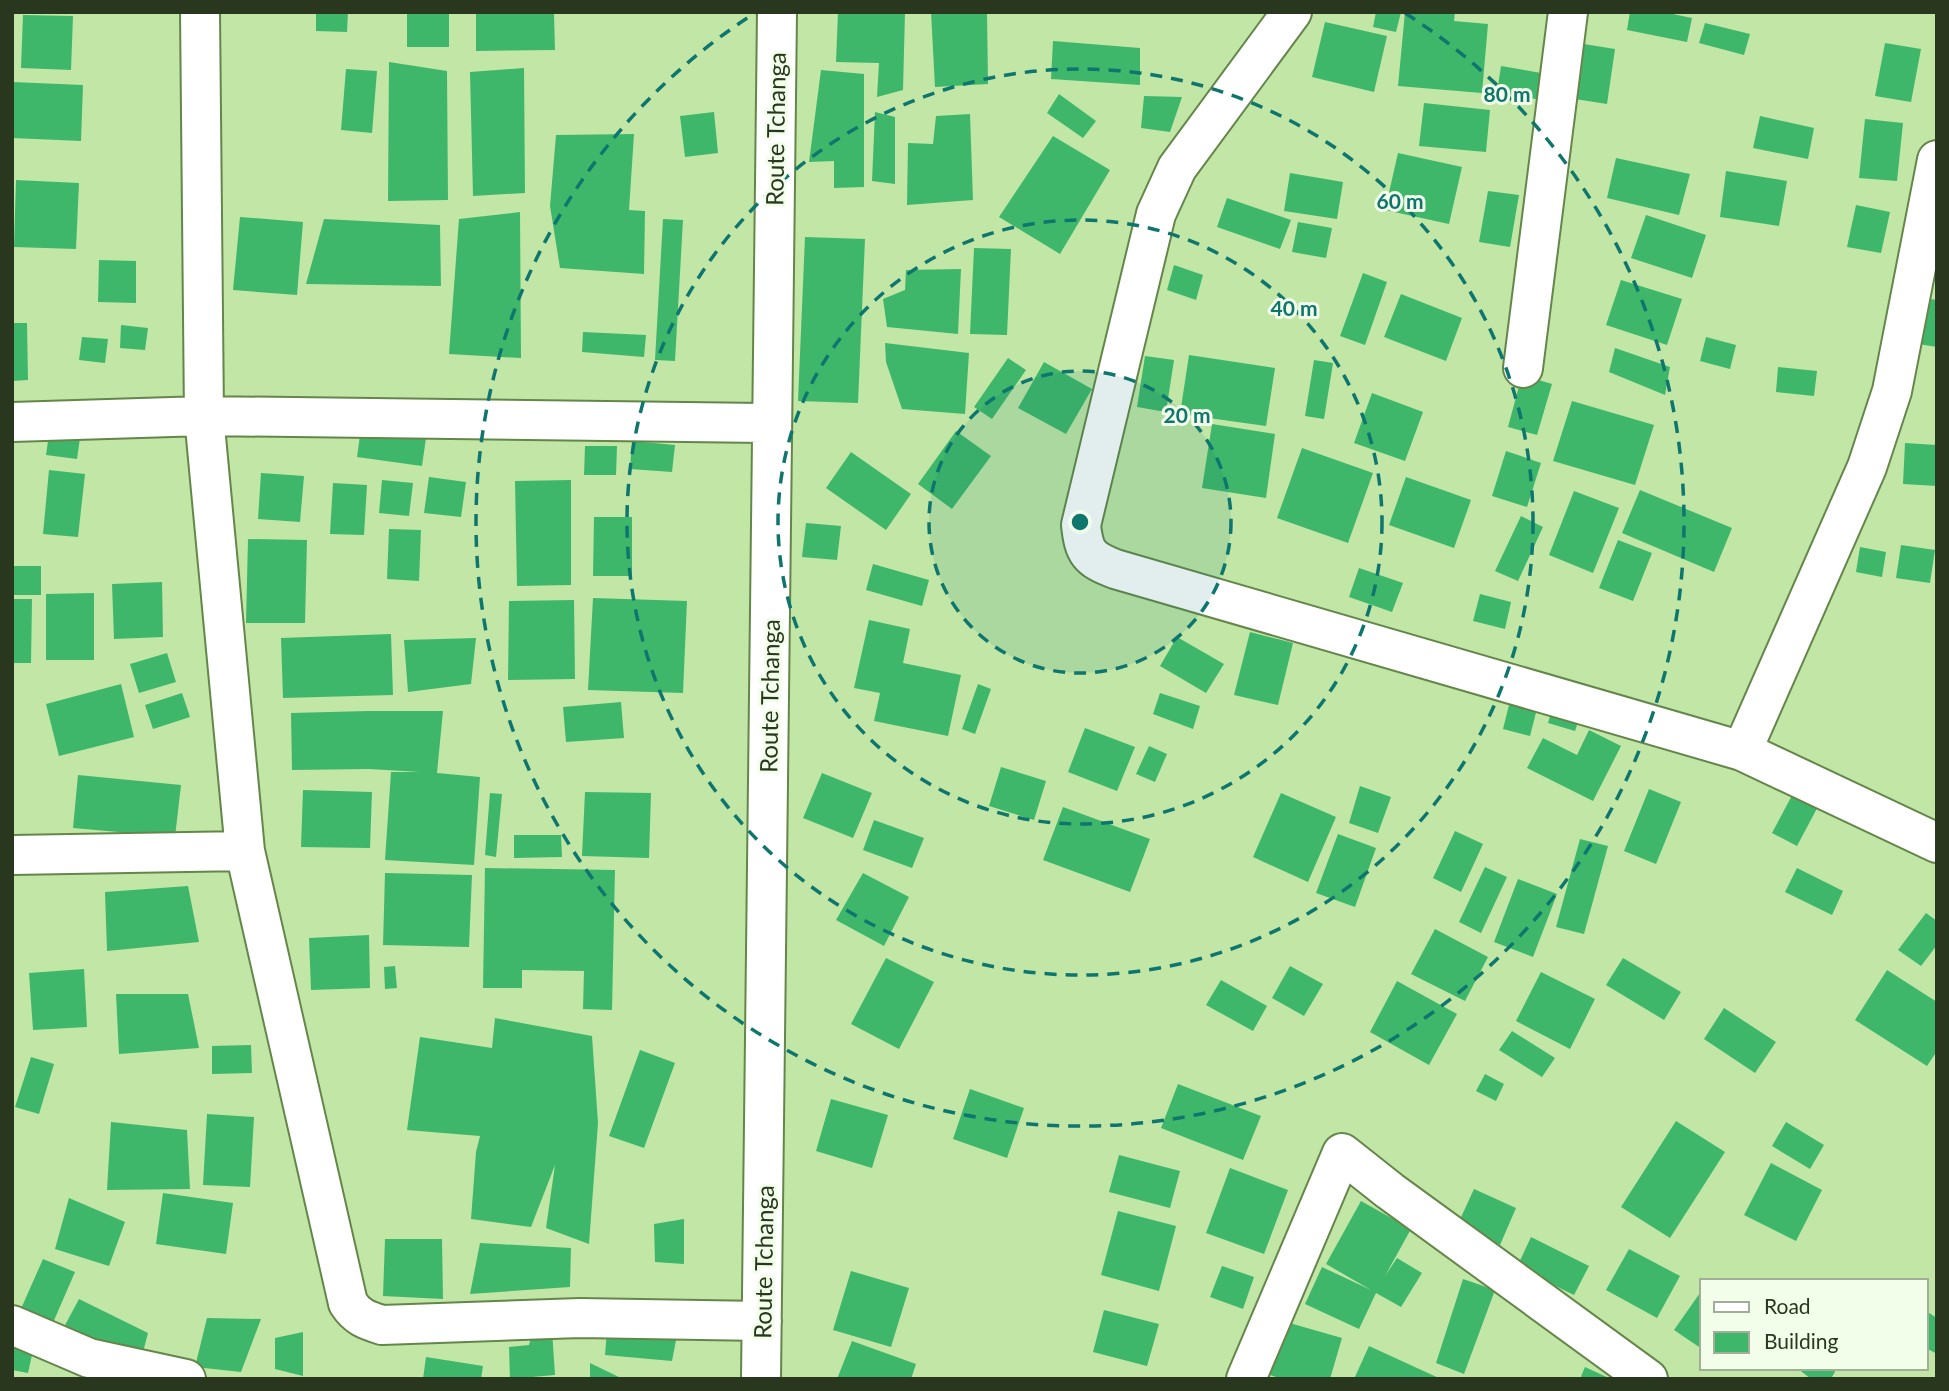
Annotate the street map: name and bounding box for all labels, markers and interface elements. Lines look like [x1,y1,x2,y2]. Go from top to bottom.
street label: Route Tchanga [759,52,791,206]
text: 80 m [1483,81,1531,106]
text: 60 m [1376,188,1424,213]
text: 40 m [1270,295,1318,320]
text: 20 m [1163,402,1211,427]
centre of rings [1068,510,1092,534]
street label: Route Tchanga [753,619,785,773]
street label: Route Tchanga [747,1185,779,1339]
legend [1700,1279,1928,1370]
text: Road [1764,1293,1811,1318]
text: Building [1764,1328,1839,1353]

